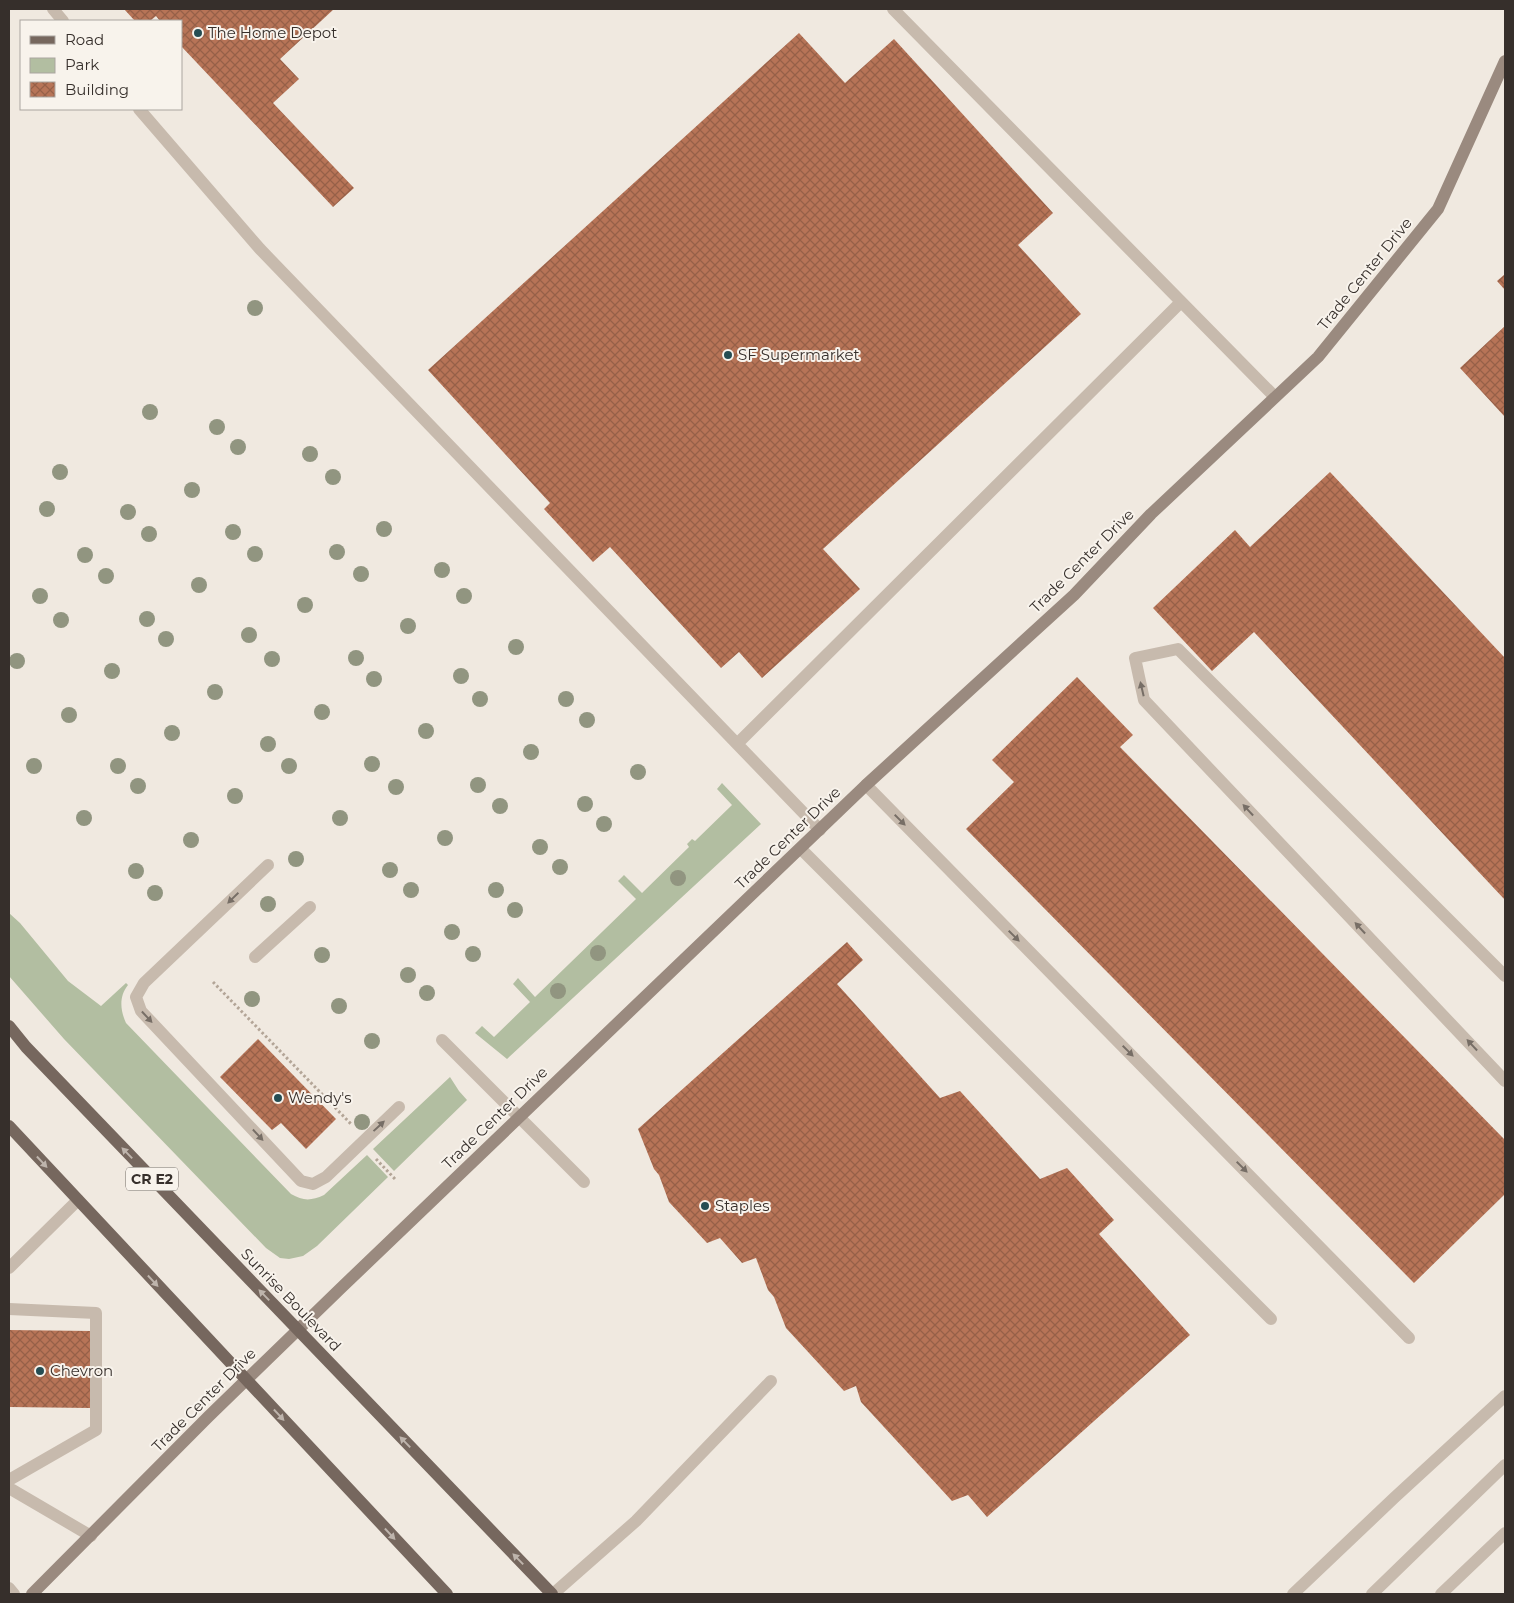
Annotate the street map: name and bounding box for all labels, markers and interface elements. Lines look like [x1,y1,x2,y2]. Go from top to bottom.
legend [20,20,182,110]
place label: The Home Depot [208,23,337,42]
marker: The Home Depot [192,27,204,39]
text: Road [65,30,104,49]
text: Park [65,55,99,74]
text: Building [65,80,129,99]
street label: Trade Center Drive [1313,214,1416,334]
place label: SF Supermarket [738,345,860,364]
marker: SF Supermarket [722,349,734,361]
street label: Trade Center Drive [1026,505,1138,617]
one-way arrow [1138,681,1146,696]
street label: Trade Center Drive [731,782,844,893]
one-way arrow [1242,804,1254,816]
one-way arrow [894,813,906,825]
one-way arrow [227,892,239,904]
one-way arrow [1354,922,1366,934]
one-way arrow [1008,929,1020,941]
one-way arrow [141,1010,153,1022]
one-way arrow [1466,1040,1478,1052]
one-way arrow [1122,1045,1134,1057]
street label: Trade Center Drive [438,1062,551,1173]
place label: Wendy's [288,1088,352,1107]
marker: Wendy's [272,1092,284,1104]
one-way arrow [372,1120,384,1132]
one-way arrow [252,1129,264,1141]
one-way arrow [121,1147,133,1159]
one-way arrow [36,1156,48,1168]
one-way arrow [1236,1161,1248,1173]
road number: CR E2 [126,1168,178,1190]
place label: Staples [715,1196,769,1215]
marker: Staples [699,1200,711,1212]
street label: Sunrise Boulevard [237,1244,345,1355]
one-way arrow [147,1274,159,1286]
one-way arrow [258,1290,270,1302]
street label: Trade Center Drive [148,1344,260,1456]
place label: Chevron [50,1361,113,1380]
marker: Chevron [34,1365,46,1377]
one-way arrow [273,1409,285,1421]
one-way arrow [399,1437,411,1449]
one-way arrow [384,1528,396,1540]
one-way arrow [512,1553,524,1565]

